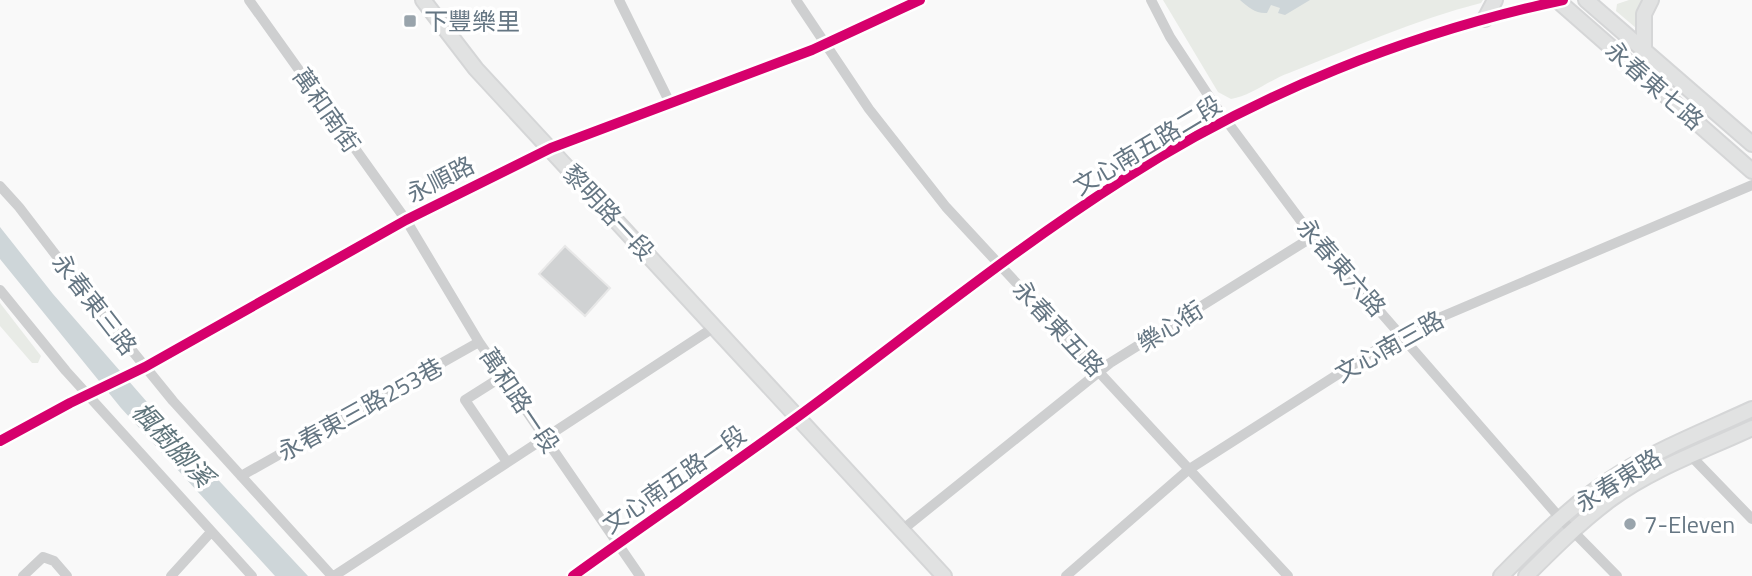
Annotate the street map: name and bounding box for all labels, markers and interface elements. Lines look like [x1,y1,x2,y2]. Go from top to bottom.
place label: 下豐樂里 [424,3,520,39]
marker: 下豐樂里 [402,13,418,29]
street label: 永春東七路 [1598,32,1712,138]
street label: 萬和南街 [285,60,369,160]
street label: 文心南五路二段 [1066,86,1228,204]
street label: 永順路 [400,147,480,211]
street label: 黎明路一段 [555,156,663,268]
street label: 永春東六路 [1289,210,1395,324]
street label: 永春東三路 [44,246,146,362]
street label: 永春東五路 [1005,272,1113,384]
street label: 樂心街 [1130,292,1210,360]
street label: 文心南三路 [1328,301,1450,391]
street label: 萬和路一段 [472,340,568,460]
street label: 永春東三路253巷 [271,349,449,469]
water label: 楓樹腳溪 [123,393,225,498]
street label: 文心南五路一段 [595,416,753,542]
street label: 永春東路 [1568,439,1668,521]
place label: 7-Eleven [1644,506,1735,542]
marker: 7-Eleven [1622,516,1638,532]

